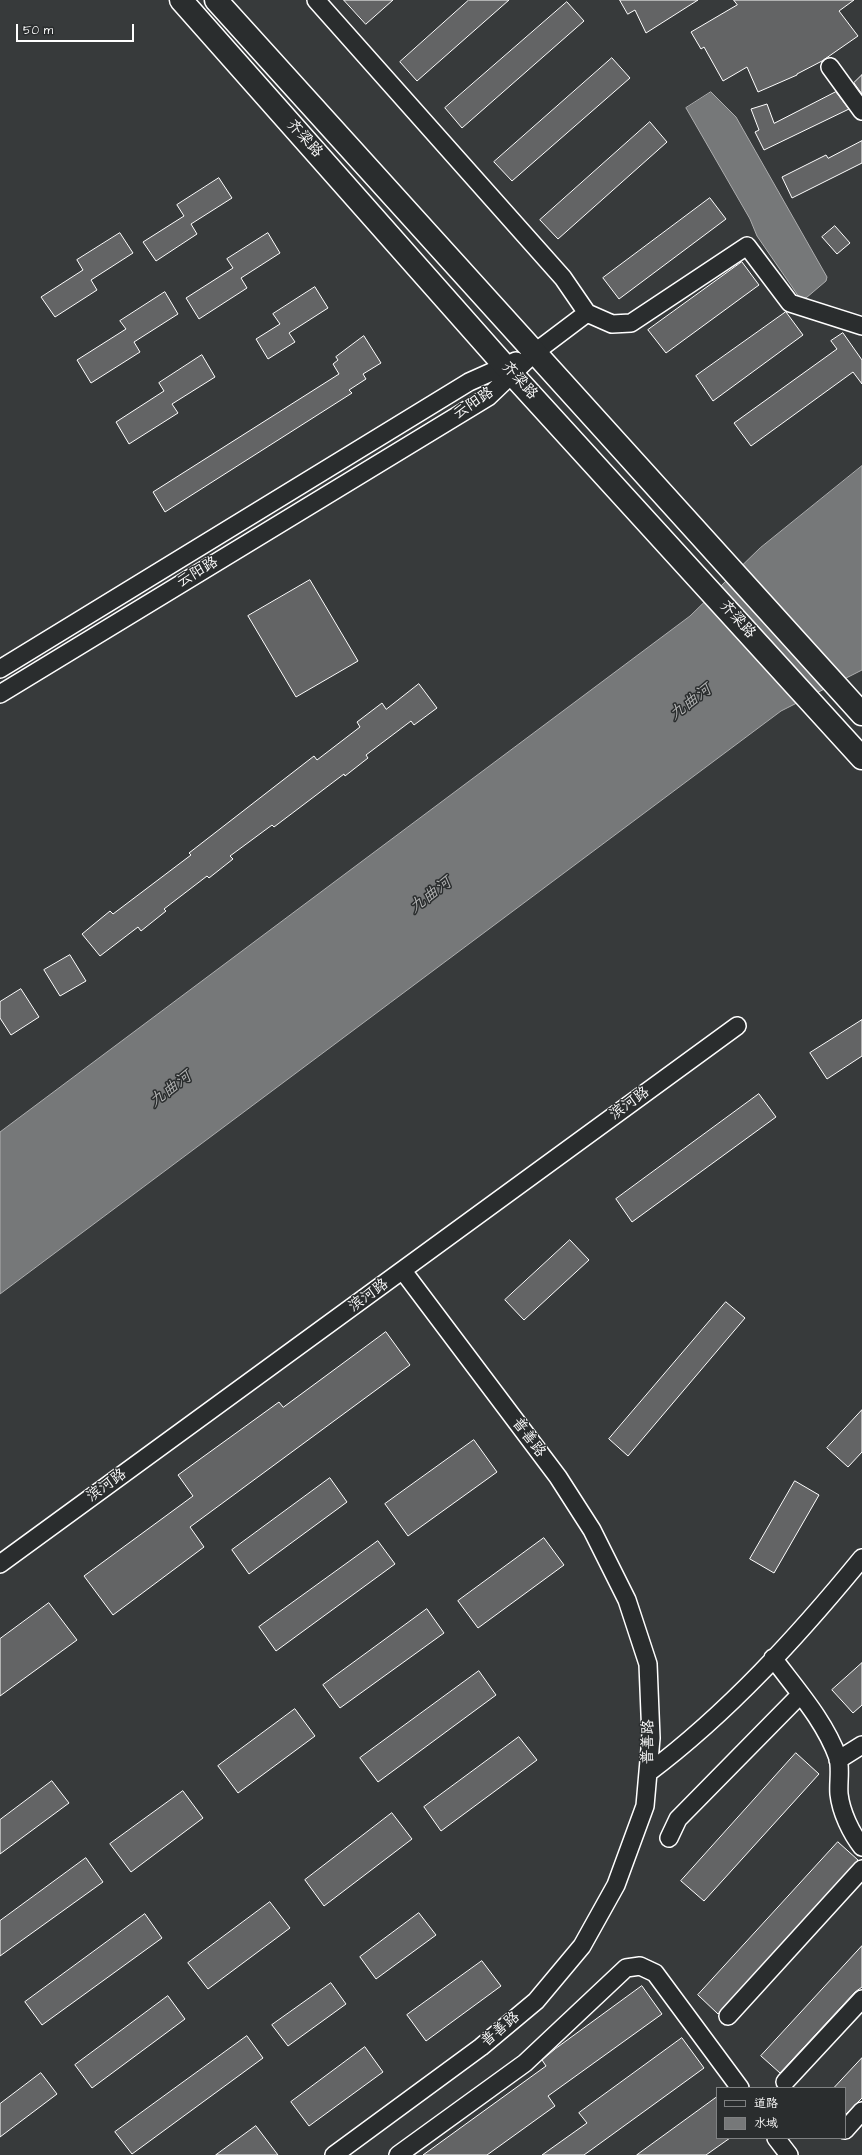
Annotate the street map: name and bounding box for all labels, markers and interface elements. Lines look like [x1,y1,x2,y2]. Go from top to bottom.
scale bar [18,16,136,42]
text: 50 m [23,22,53,39]
street label: 齐梁路 [282,116,326,162]
street label: 齐梁路 [497,358,541,404]
street label: 云阳路 [450,384,498,424]
street label: 云阳路 [174,554,222,592]
street label: 齐梁路 [715,597,759,643]
water label: 九曲河 [666,681,716,725]
water label: 九曲河 [406,874,456,918]
water label: 九曲河 [146,1068,196,1112]
street label: 滨河路 [607,1083,653,1125]
street label: 滨河路 [346,1275,392,1317]
street label: 普善路 [507,1415,549,1461]
street label: 滨河路 [84,1465,130,1507]
street label: 普善路 [640,1719,658,1765]
street label: 普善路 [478,2009,524,2051]
legend [716,2087,846,2139]
text: 道路 [754,2095,778,2112]
text: 水域 [754,2115,778,2132]

